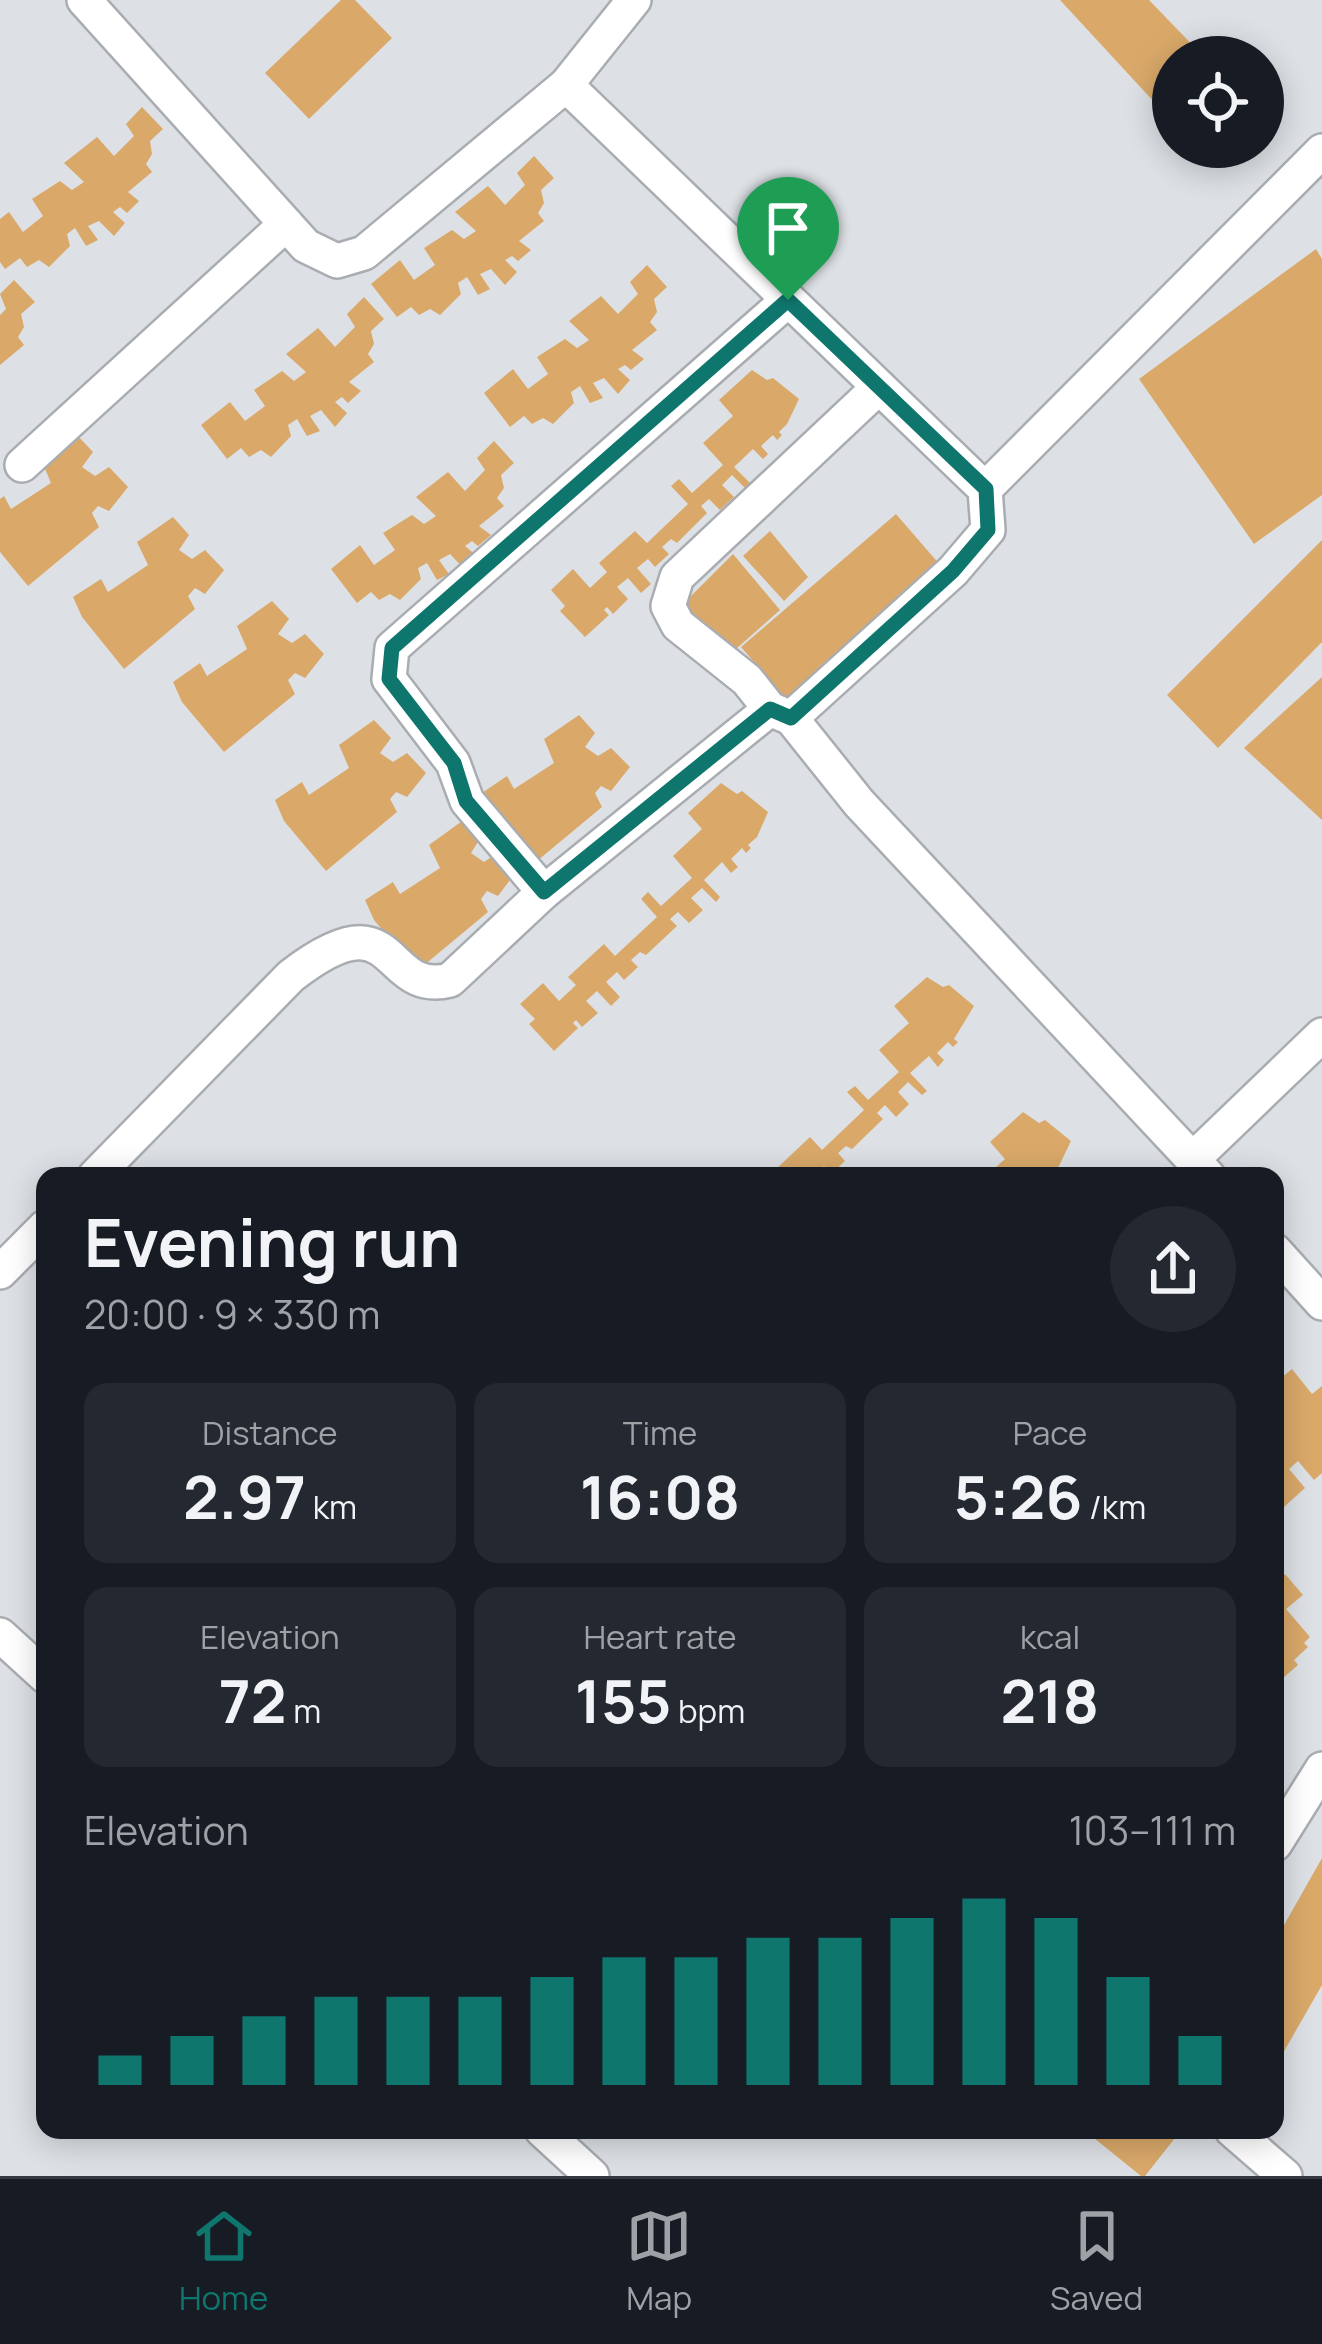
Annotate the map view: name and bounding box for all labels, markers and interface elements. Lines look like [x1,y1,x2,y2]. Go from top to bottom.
map controls [1152,36,1284,168]
button: locate [1152,36,1284,168]
pin [737,177,839,300]
icon: arrive [755,195,821,261]
text: Evening run [84,1197,460,1287]
button: share [1110,1206,1236,1332]
text: 20:00 · 9 × 330 m [84,1287,380,1341]
text: Distance [202,1410,338,1455]
text: Time [623,1410,697,1455]
text: Pace [1013,1410,1087,1455]
text: 2.97 [183,1455,306,1537]
text: 16:08 [580,1455,740,1537]
text: 5:26 [954,1455,1082,1537]
text: km [306,1484,357,1529]
text: /km [1082,1484,1146,1529]
text: Elevation [200,1614,340,1659]
text: Heart rate [583,1614,737,1659]
text: kcal [1020,1614,1080,1659]
text: 72 [219,1659,287,1741]
text: 155 [575,1659,671,1741]
text: 218 [1001,1659,1099,1741]
text: m [287,1688,321,1733]
text: bpm [671,1688,745,1733]
text: Elevation [84,1803,249,1857]
text: 103–111 m [1069,1803,1236,1857]
tab: Home [179,2203,268,2320]
tab: Map [626,2203,692,2320]
tab: Saved [1050,2203,1143,2320]

